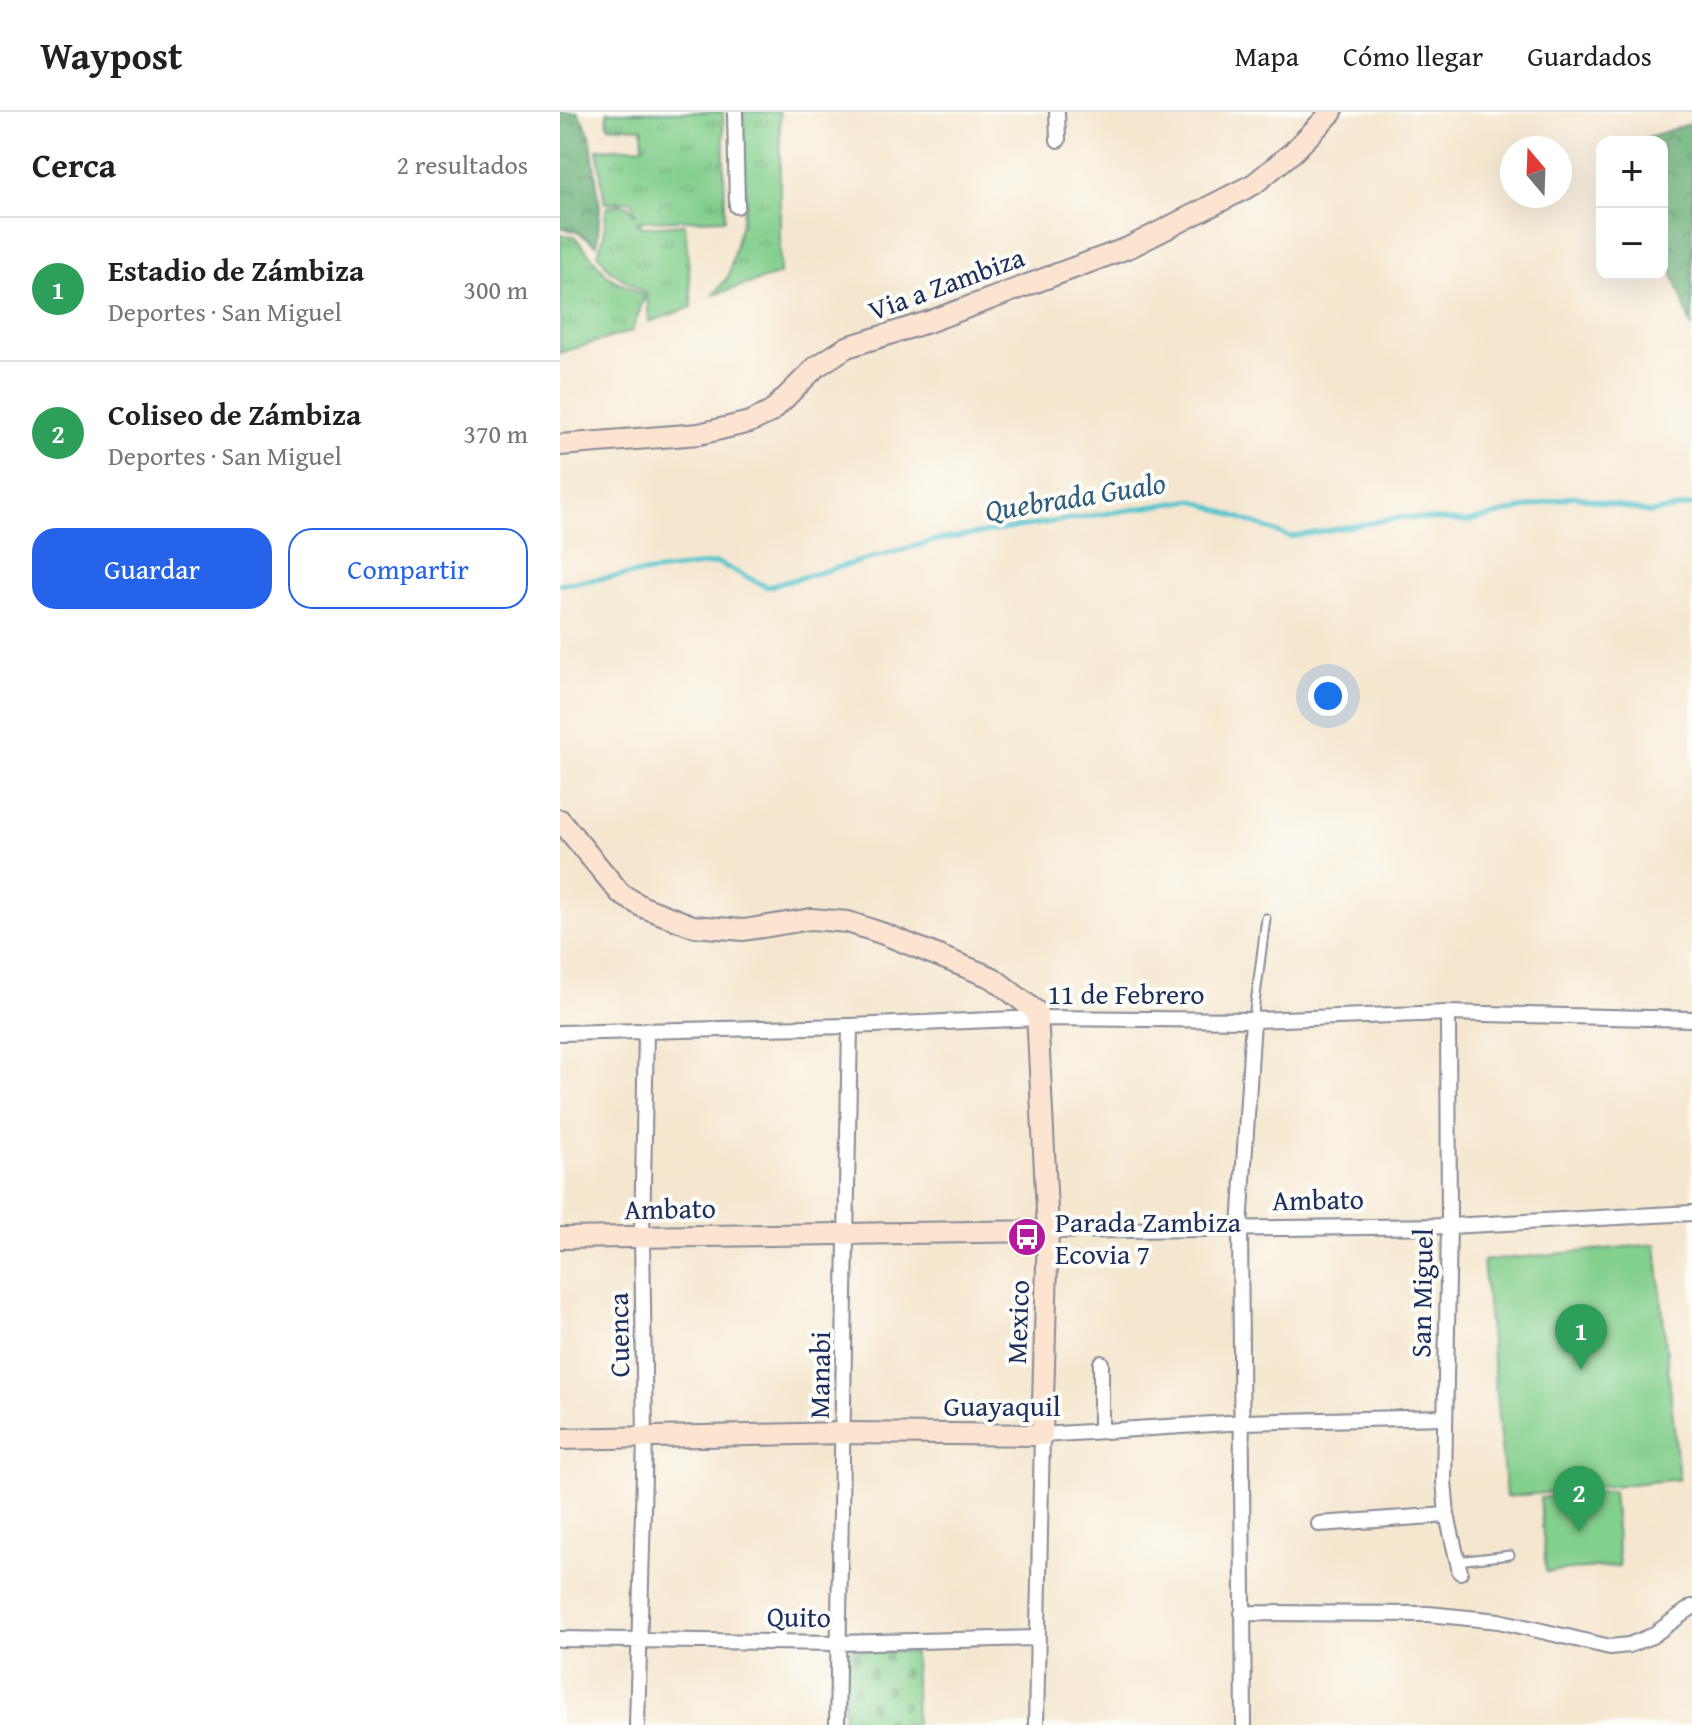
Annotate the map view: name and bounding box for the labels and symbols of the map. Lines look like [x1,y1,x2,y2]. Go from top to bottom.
north arrow [1500,136,1572,208]
street label: Via a Zambiza [862,235,1031,330]
water label: Quebrada Gualo [981,460,1169,532]
your location [1308,676,1348,716]
street label: 11 de Febrero [1047,973,1205,1014]
street label: Ambato [1272,1178,1364,1220]
street label: Ambato [624,1187,716,1229]
place label: Parada Zambiza Ecovia 7 [1055,1201,1242,1274]
bus stop icon: Parada Zambiza Ecovia 7 [1006,1216,1048,1258]
street label: San Miguel [1399,1228,1443,1358]
street label: Mexico [995,1279,1039,1365]
street label: Cuenca [597,1291,639,1378]
pin: 1 [1555,1304,1607,1370]
street label: Manabi [798,1331,840,1419]
street label: Guayaquil [943,1385,1061,1426]
pin: 2 [1553,1466,1605,1532]
street label: Quito [767,1595,831,1637]

